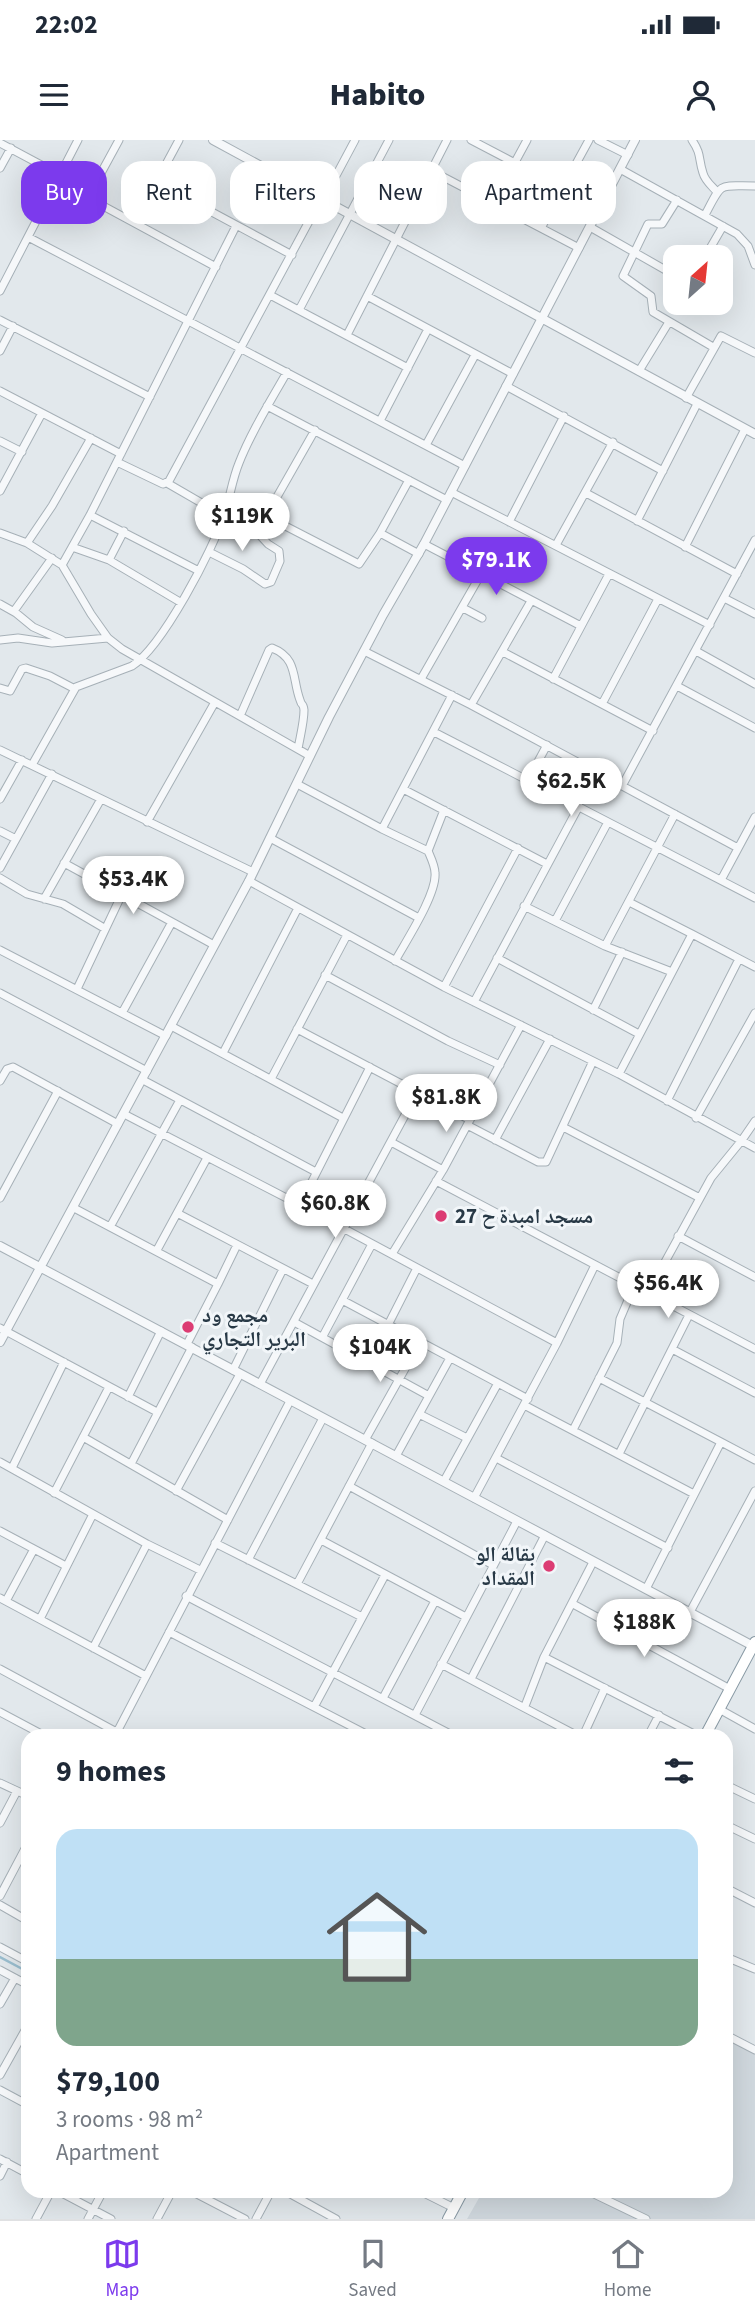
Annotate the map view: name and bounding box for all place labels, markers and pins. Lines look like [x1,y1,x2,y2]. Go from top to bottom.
pin: $119K [193,494,291,553]
pin: $79.1K [439,538,553,597]
pin: $62.5K [514,758,628,818]
pin: $53.4K [76,856,190,916]
pin: $81.8K [389,1074,503,1134]
pin: $60.8K [278,1180,392,1240]
place label: مسجد امبدة ح 27 [455,1201,593,1231]
marker: مسجد امبدة ح 27 [433,1208,449,1224]
pin: $56.4K [611,1260,725,1320]
place label: مجمع ود البرير التجاري [202,1300,306,1355]
marker: مجمع ود البرير التجاري [180,1319,196,1335]
pin: $104K [331,1324,429,1384]
place label: بقالة الو المقداد [475,1539,535,1593]
marker: بقالة الو المقداد [541,1558,557,1574]
pin: $188K [595,1600,693,1659]

